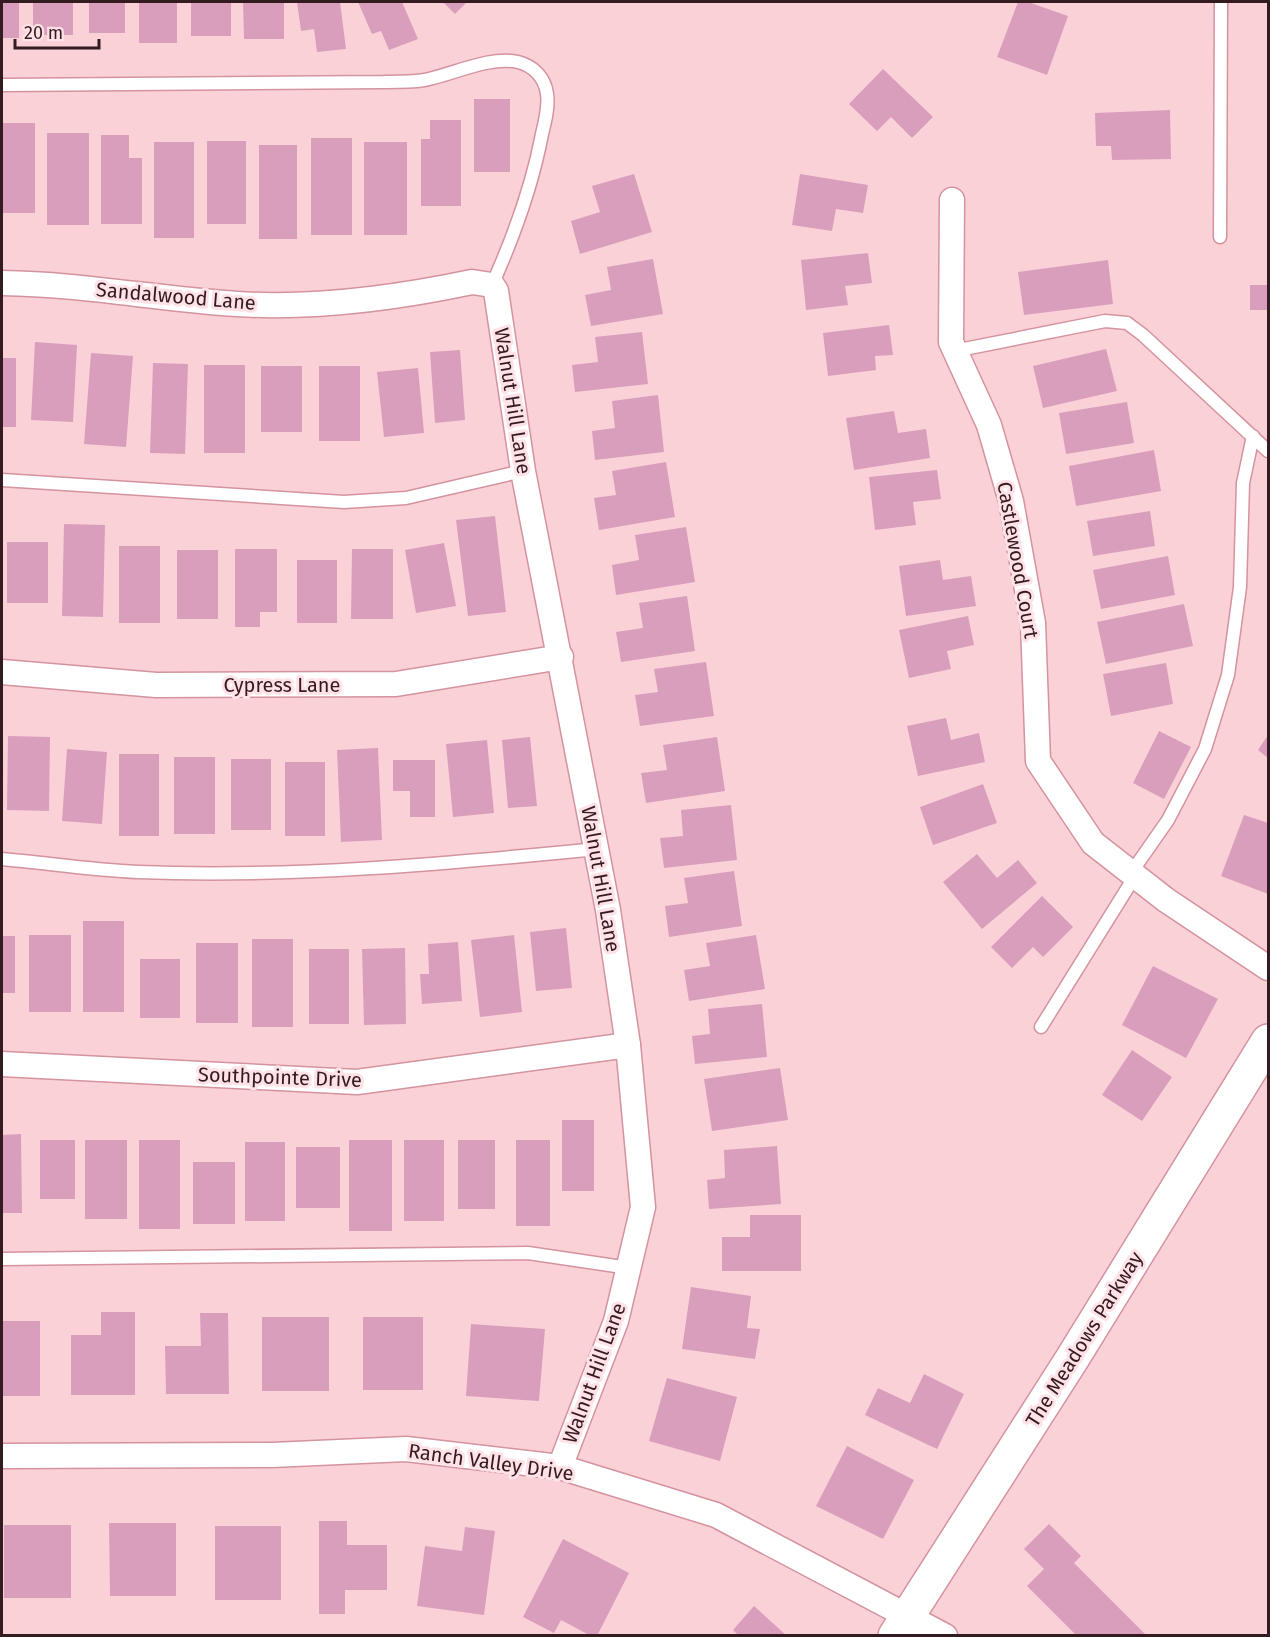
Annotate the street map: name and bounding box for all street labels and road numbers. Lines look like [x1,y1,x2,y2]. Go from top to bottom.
street label: Sandalwood Lane [95,277,257,315]
street label: Walnut Hill Lane [490,326,536,476]
street label: Castlewood Court [992,480,1044,641]
street label: Cypress Lane [224,673,340,697]
street label: Walnut Hill Lane [576,804,626,954]
street label: Southpointe Drive [198,1062,362,1092]
street label: The Meadows Parkway [1020,1247,1148,1431]
street label: Walnut Hill Lane [557,1299,631,1447]
street label: Ranch Valley Drive [407,1439,575,1485]

